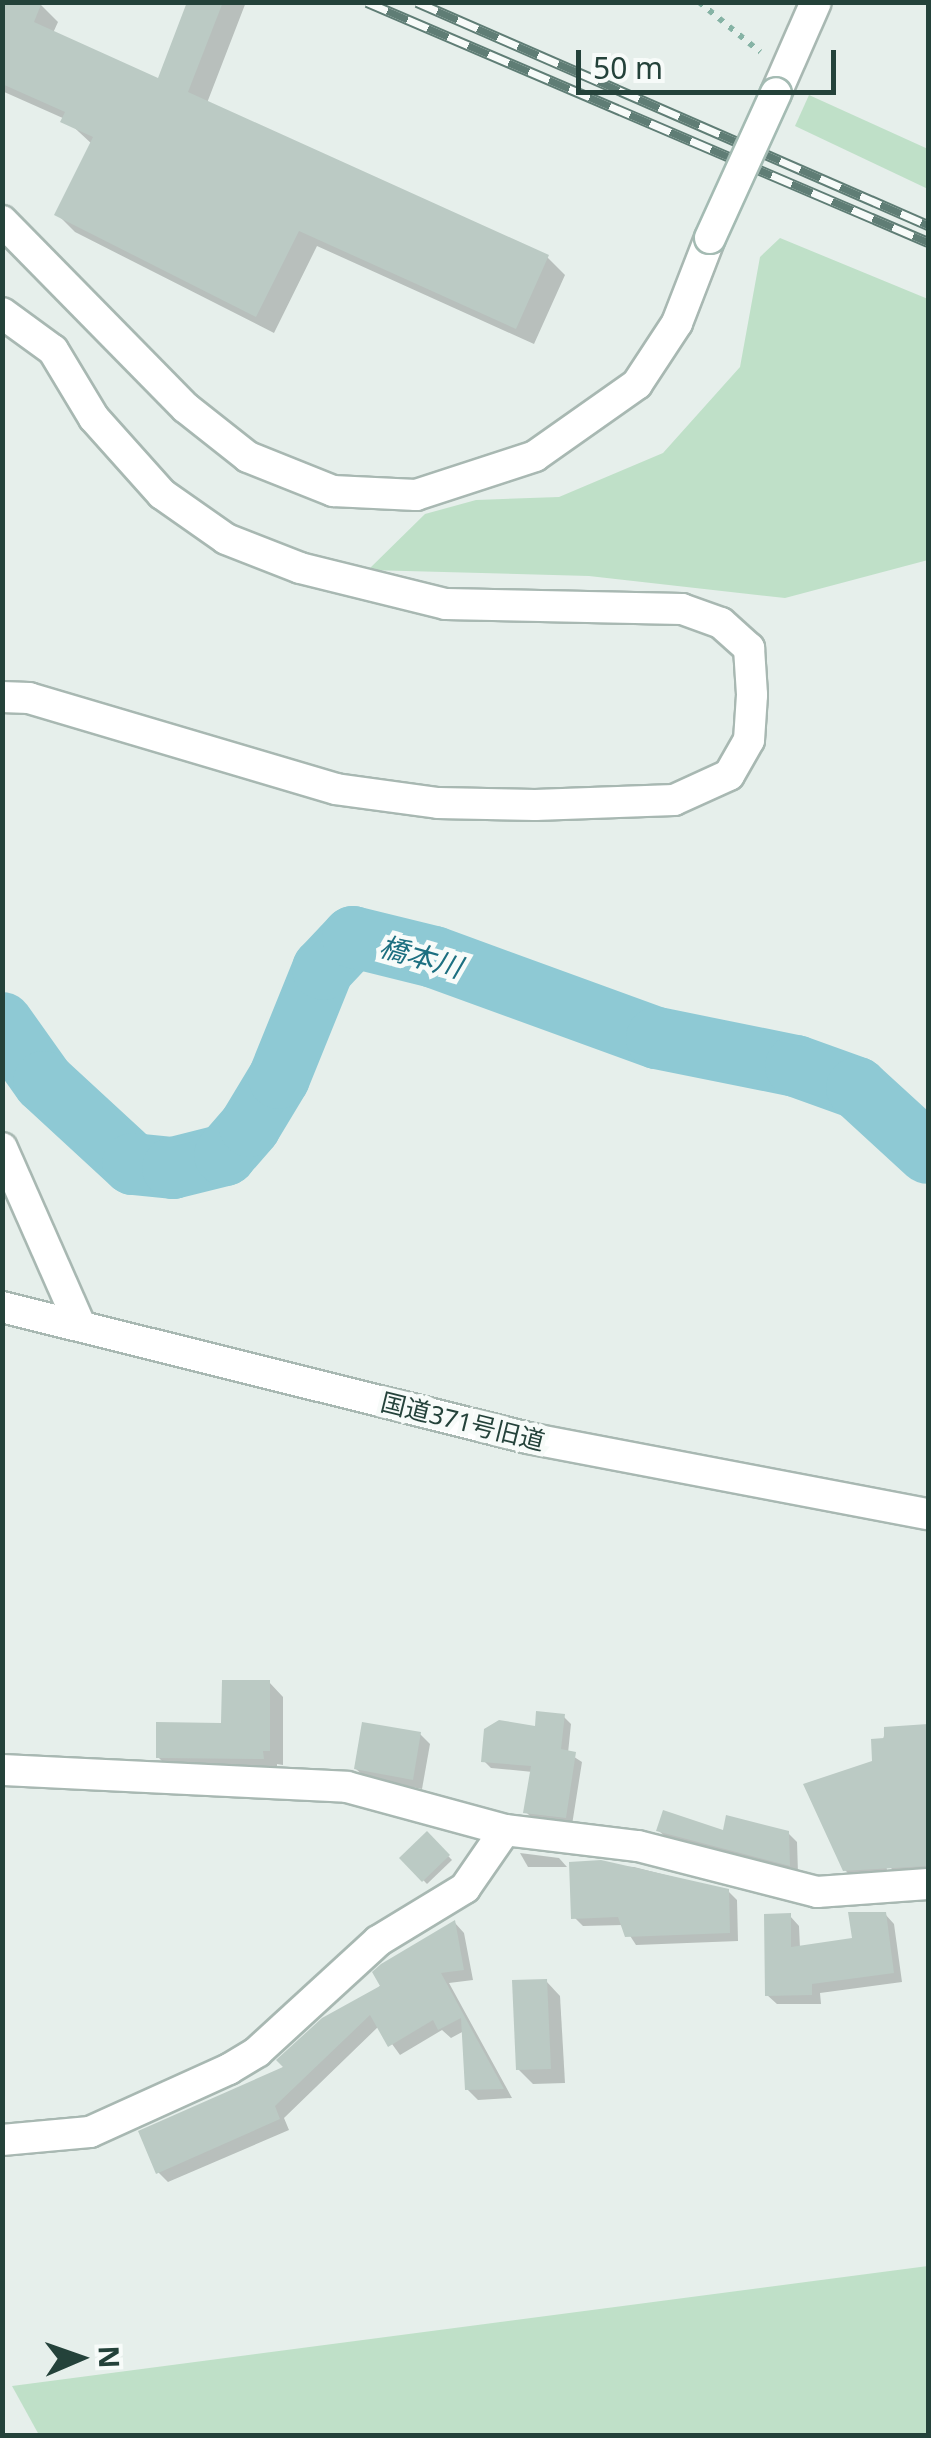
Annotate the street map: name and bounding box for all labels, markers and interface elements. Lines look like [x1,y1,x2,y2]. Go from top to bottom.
scale bar [581,30,841,92]
text: 50 m [593,47,663,88]
water label: 橋本川 [376,928,466,984]
street label: 国道371号旧道 [378,1386,548,1456]
north arrow [30,2308,130,2408]
text: N [91,2345,129,2369]

